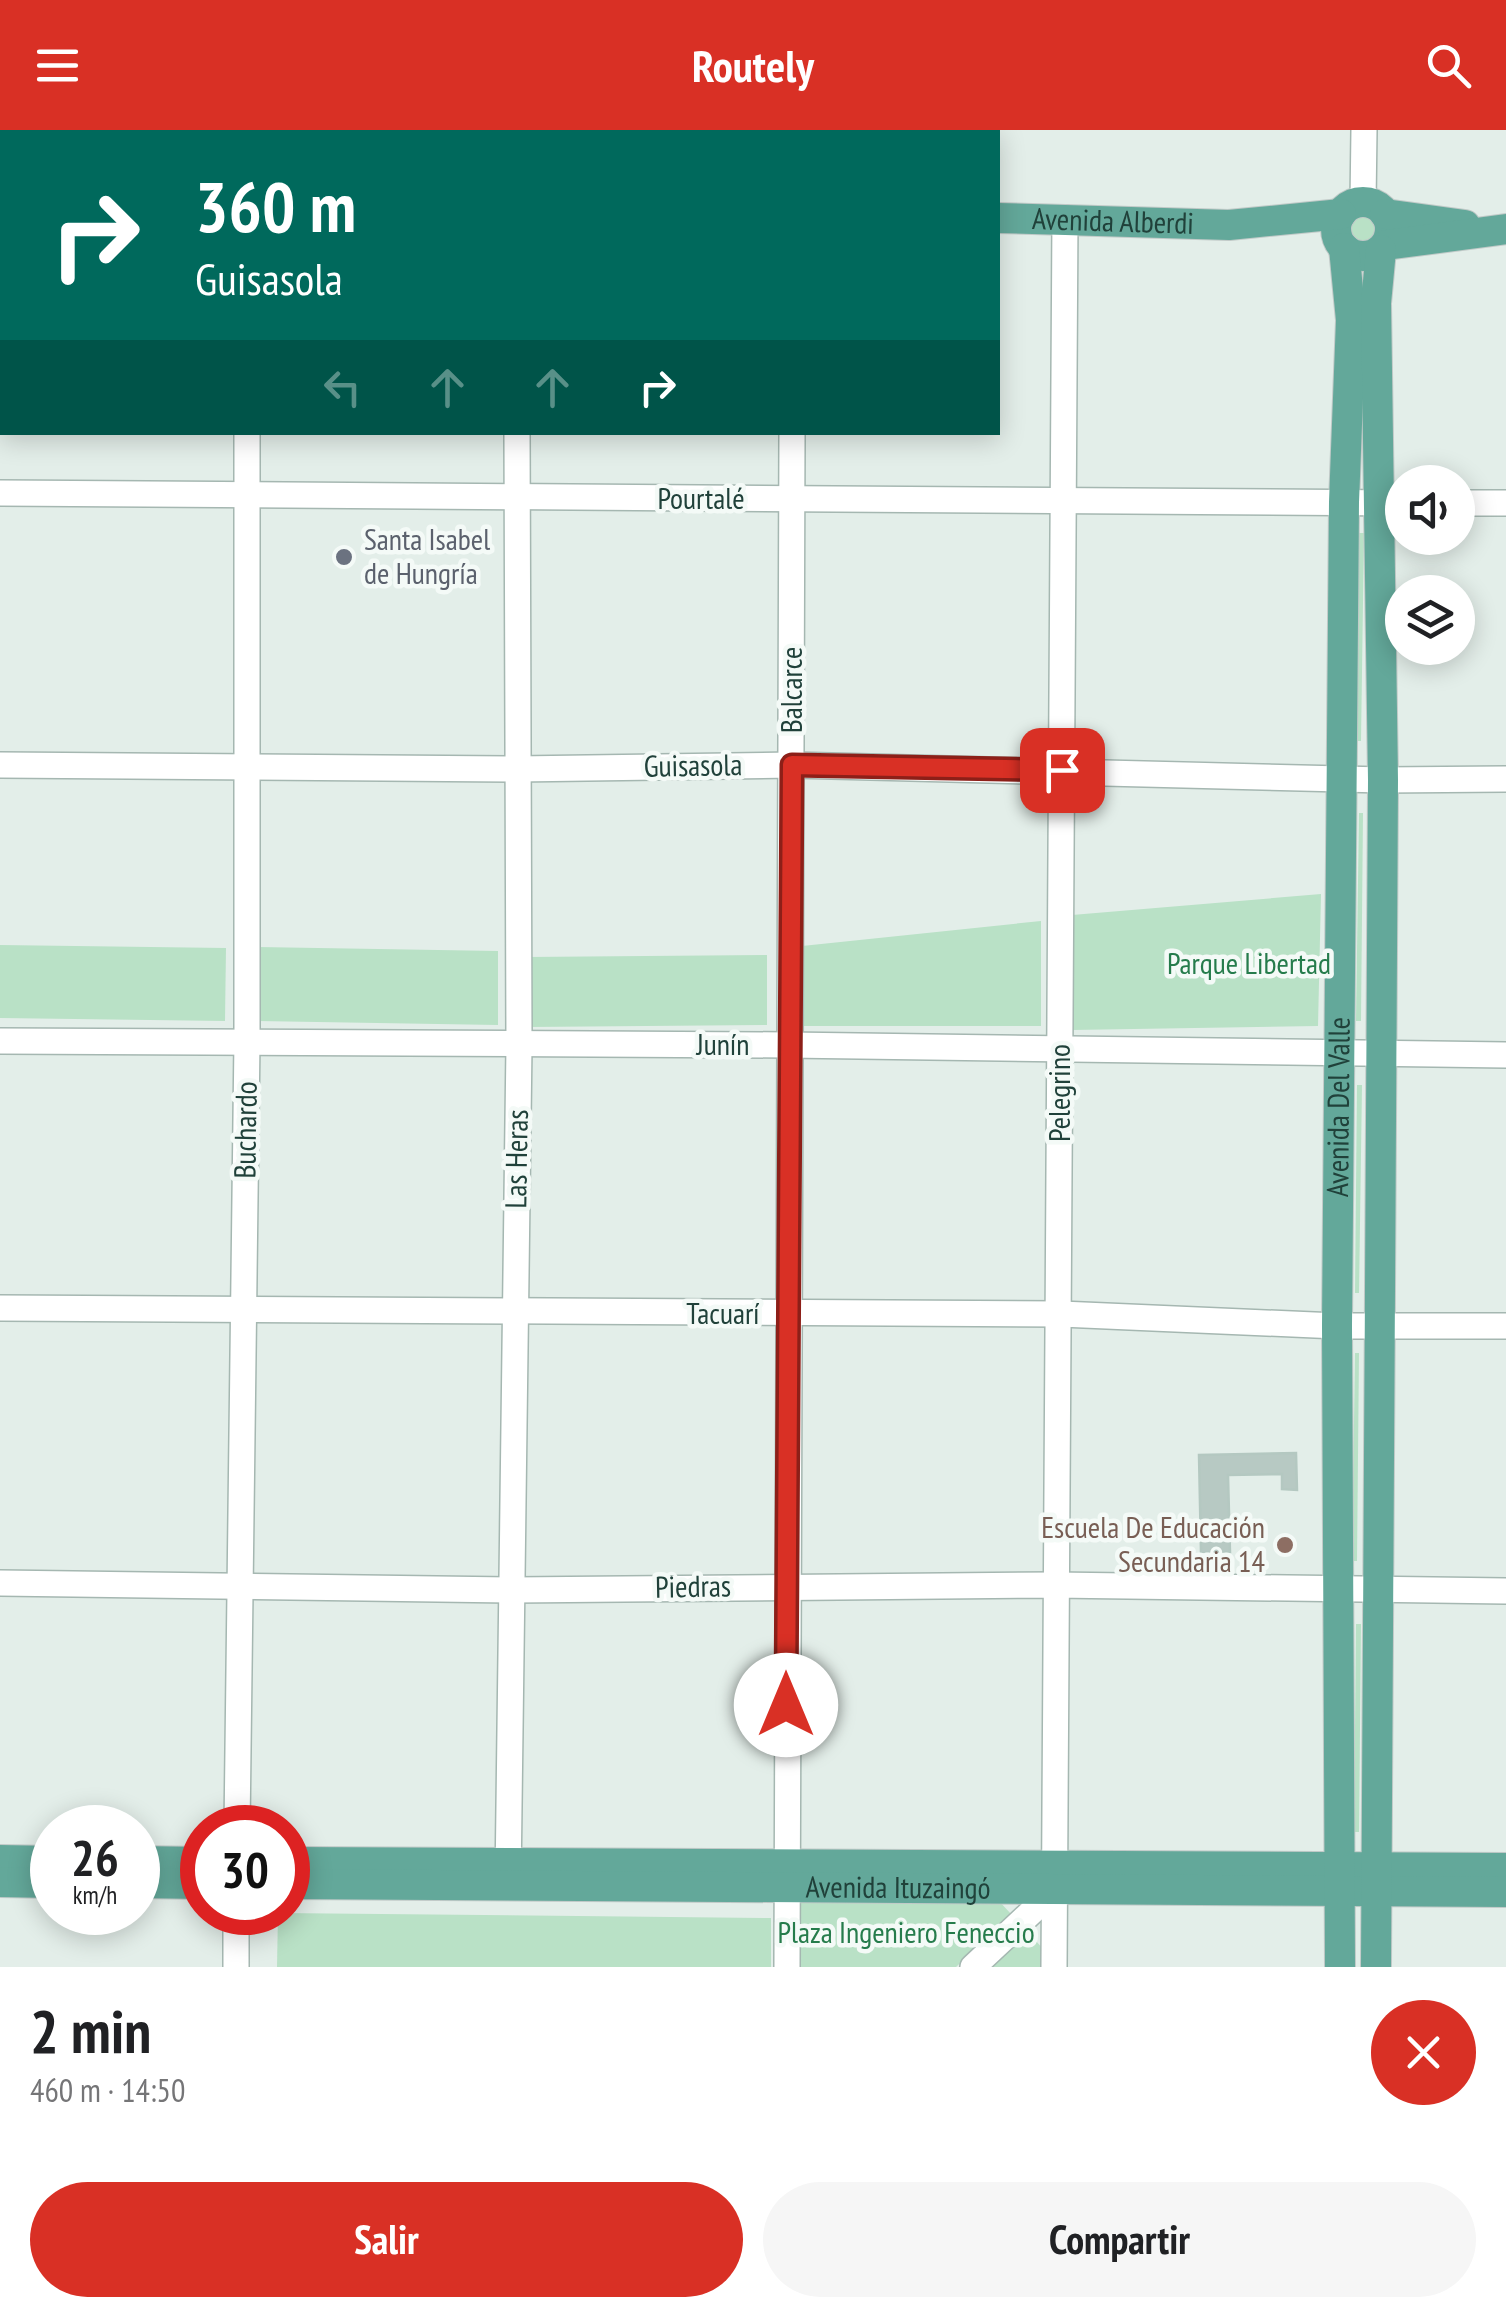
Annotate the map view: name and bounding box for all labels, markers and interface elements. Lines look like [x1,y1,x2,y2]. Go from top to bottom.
text: Routely [692,36,814,94]
icon: menu [30,38,85,93]
icon: search [1421,38,1476,93]
text: 360 m [195,161,356,251]
icon: right [30,170,160,300]
street label: Avenida Alberdi [1031,198,1195,242]
text: Guisasola [195,249,343,307]
icon: left [315,360,370,415]
icon: ahead [420,360,475,415]
icon: ahead [525,360,580,415]
icon: right [630,360,685,415]
map controls [1385,465,1475,665]
button: sound [1385,465,1475,555]
street label: Pourtalé [657,478,745,517]
place label: Santa Isabel de Hungría [364,519,490,592]
marker: Santa Isabel de Hungría [333,546,355,568]
button: layers [1385,575,1475,665]
street label: Balcarce [771,647,810,733]
pin [1020,728,1105,813]
icon: arrive [1035,743,1090,798]
street label: Guisasola [643,744,743,785]
park label: Parque Libertad [1167,943,1331,982]
street label: Avenida Del Valle [1317,1017,1358,1197]
street label: Junín [695,1024,750,1063]
street label: Pelegrino [1039,1044,1078,1142]
street label: Buchardo [224,1081,265,1179]
street label: Las Heras [495,1109,536,1209]
street label: Tacuarí [686,1293,760,1332]
place label: Escuela De Educación Secundaria 14 [1041,1507,1265,1580]
marker: Escuela De Educación Secundaria 14 [1274,1534,1296,1556]
street label: Piedras [655,1565,731,1606]
position arrow [734,1653,838,1757]
speed limit sign: 30 [180,1805,310,1935]
text: 26 [71,1825,119,1890]
street label: Avenida Ituzaingó [805,1866,991,1907]
text: km/h [73,1879,117,1911]
park label: Plaza Ingeniero Feneccio [777,1912,1035,1951]
text: 2 min [30,1992,151,2070]
button: close [1371,2000,1476,2105]
text: 460 m · 14:50 [30,2069,185,2111]
button: Salir [30,2182,743,2297]
button: Compartir [763,2182,1476,2297]

